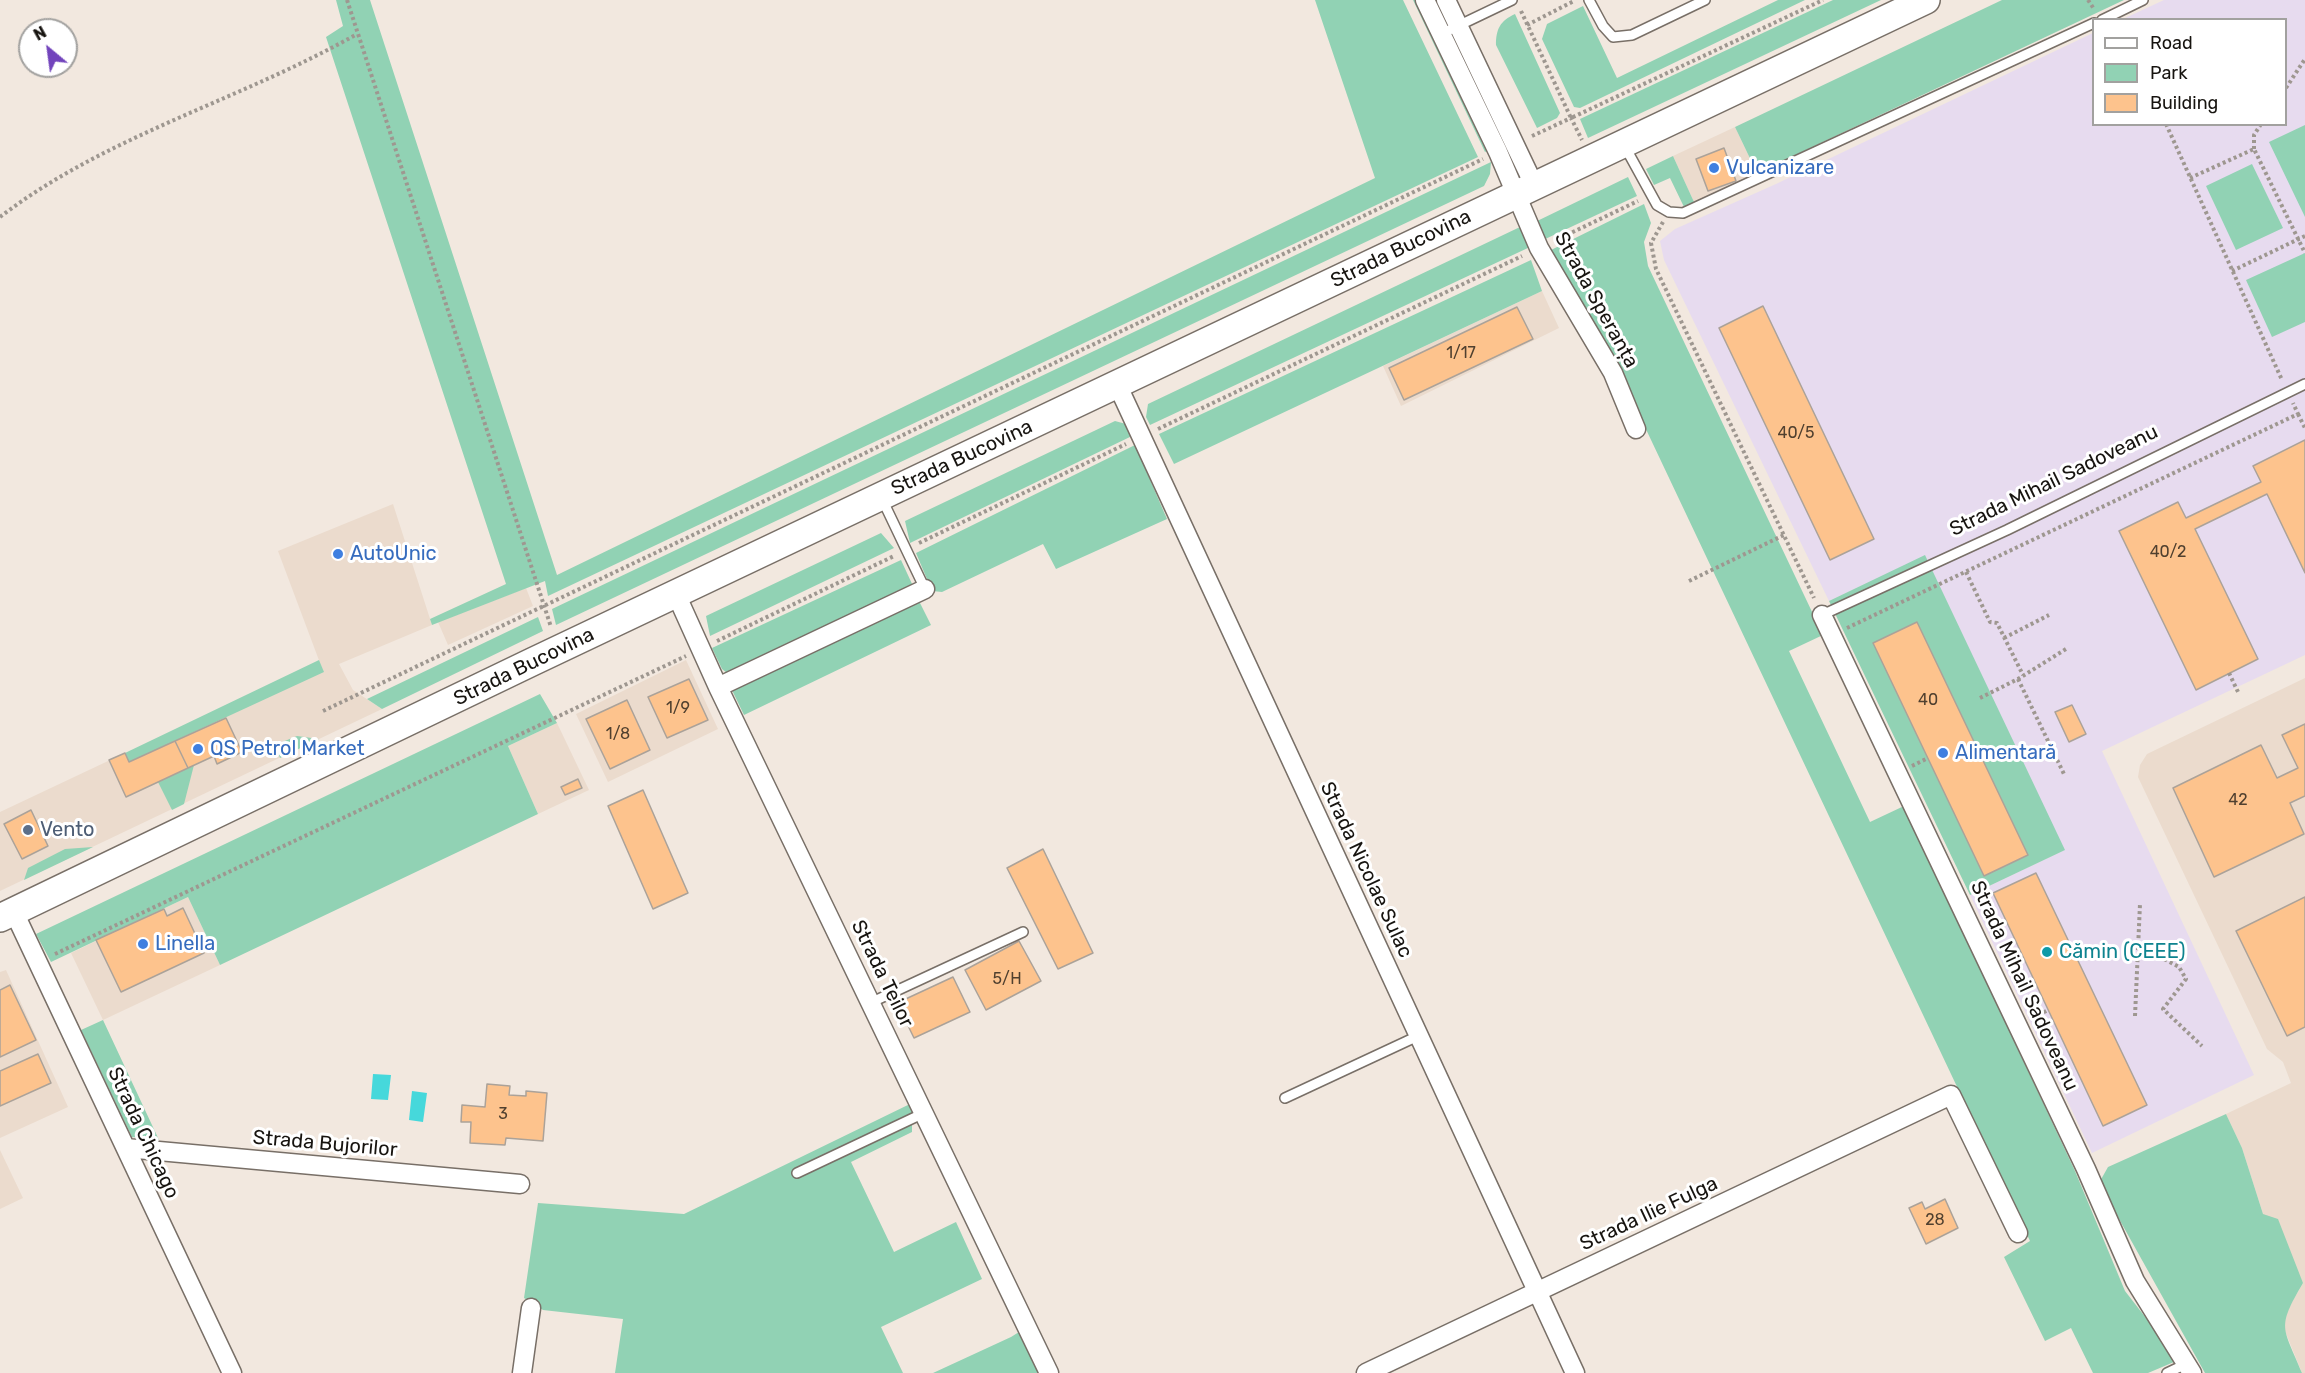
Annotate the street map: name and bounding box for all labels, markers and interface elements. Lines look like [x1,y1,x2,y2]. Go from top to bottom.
north arrow [18,18,78,78]
legend [2092,18,2287,126]
text: N [30,22,50,45]
text: Road [2150,32,2193,54]
text: Park [2150,62,2187,84]
text: Building [2150,92,2218,114]
place label: Vulcanizare [1726,156,1834,180]
marker: Vulcanizare [1707,161,1721,175]
street label: Strada Bucovina [1327,205,1475,293]
street label: Strada Speranța [1549,228,1643,372]
house number: 1/17 [1446,343,1476,363]
street label: Strada Bucovina [888,415,1036,501]
street label: Strada Mihail Sadoveanu [1946,420,2162,542]
house number: 40/5 [1778,423,1814,443]
place label: AutoUnic [350,542,437,566]
house number: 40/2 [2150,542,2186,562]
marker: AutoUnic [331,547,345,561]
street label: Strada Bucovina [450,623,598,711]
house number: 40 [1918,690,1938,710]
house number: 1/9 [666,698,690,718]
house number: 1/8 [606,724,630,744]
place label: QS Petrol Market [210,737,364,761]
place label: Alimentară [1955,741,2056,765]
marker: QS Petrol Market [191,742,205,756]
marker: Alimentară [1936,746,1950,760]
street label: Strada Nicolae Sulac [1315,778,1417,962]
house number: 42 [2228,790,2248,810]
place label: Vento [40,818,95,842]
marker: Vento [21,823,35,837]
street label: Strada Mihail Sadoveanu [1965,877,2083,1095]
street label: Strada Teilor [846,917,918,1031]
place label: Linella [155,932,215,956]
marker: Linella [136,937,150,951]
place label: Cămin (CEEE) [2059,940,2186,964]
marker: Cămin (CEEE) [2040,945,2054,959]
house number: 5/H [992,969,1022,989]
street label: Strada Chicago [102,1063,184,1203]
house number: 3 [498,1104,508,1124]
street label: Strada Bujorilor [252,1126,398,1162]
street label: Strada Ilie Fulga [1576,1172,1722,1256]
house number: 28 [1925,1210,1945,1230]

